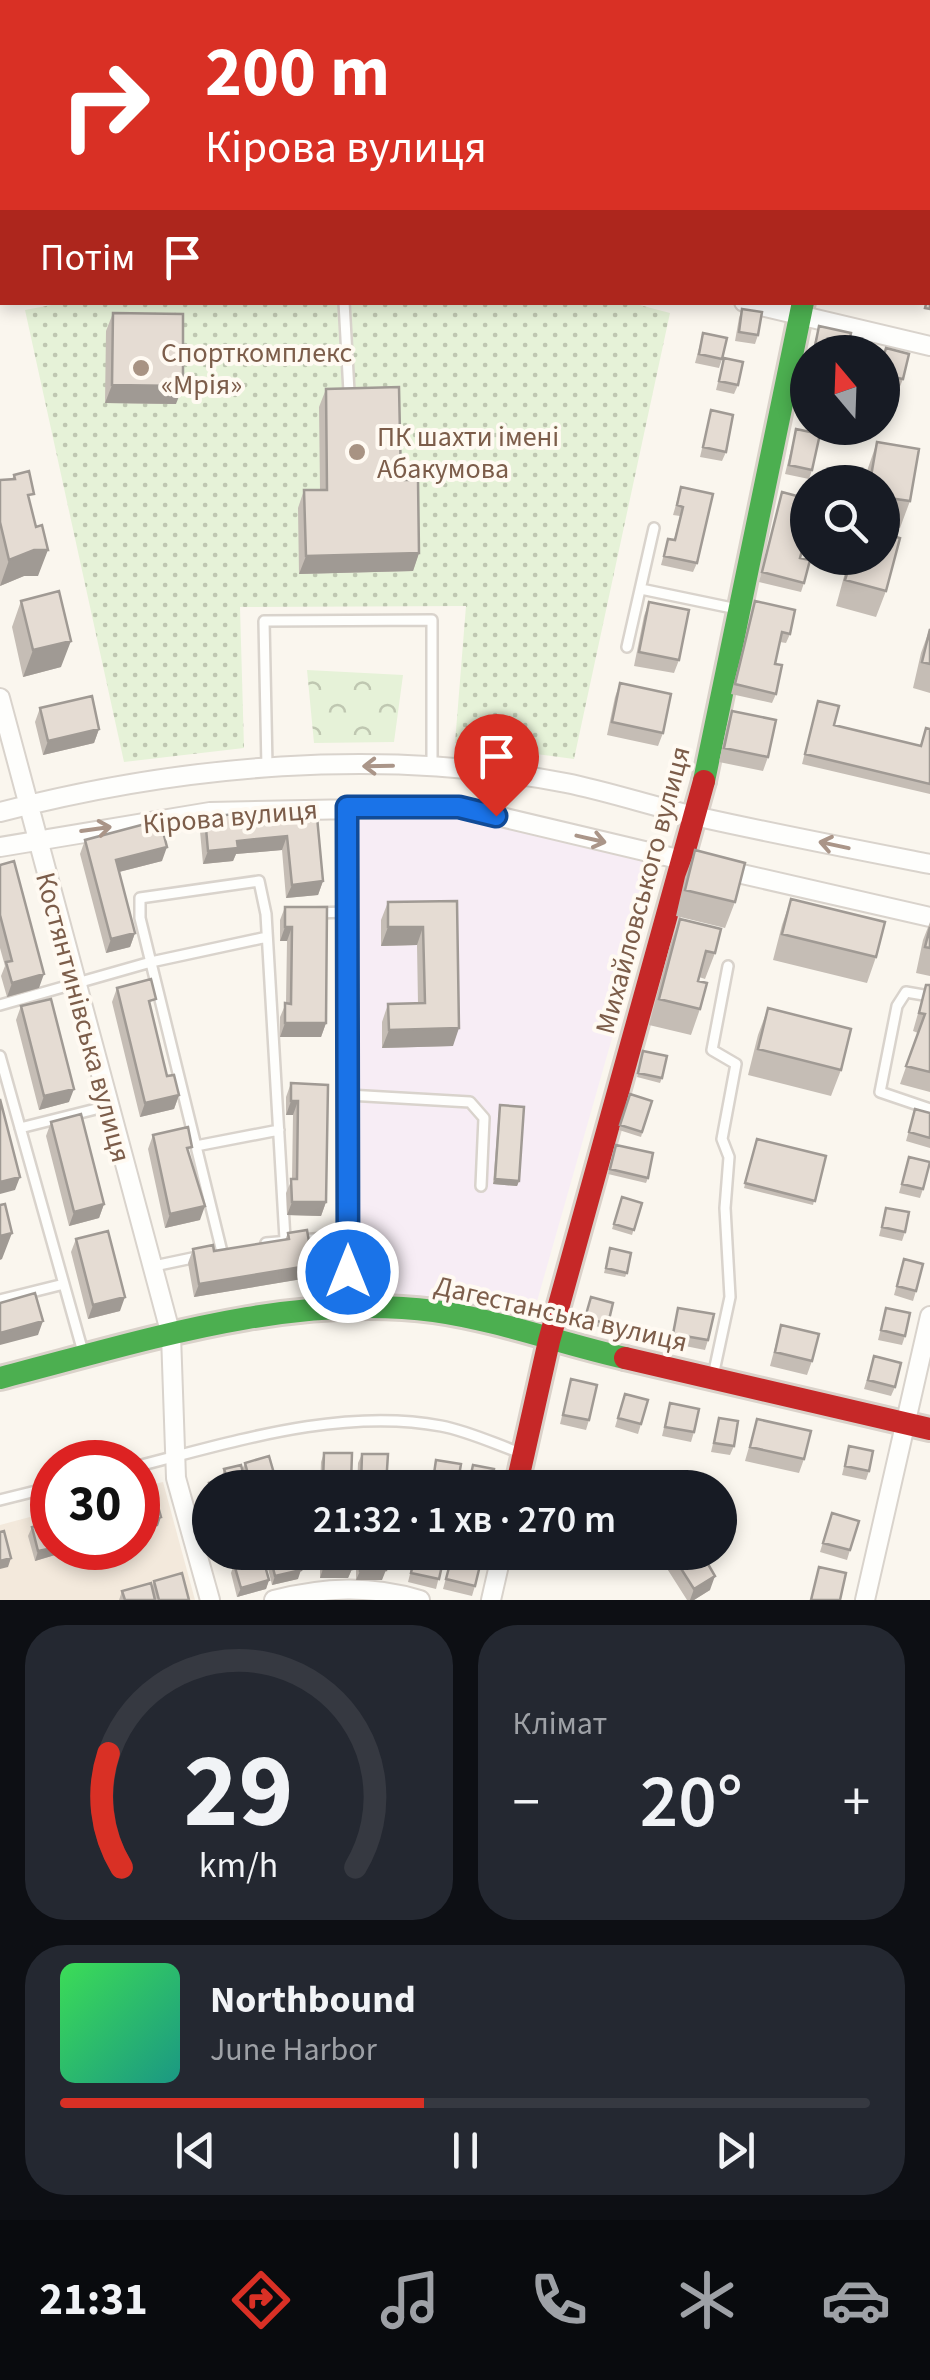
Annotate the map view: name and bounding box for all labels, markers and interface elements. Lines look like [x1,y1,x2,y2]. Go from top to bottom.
text: 200 m [205,23,390,123]
icon: right [40,40,170,170]
text: Кірова вулиця [205,116,487,180]
icon: arrive [155,230,210,285]
text: Потім [40,231,135,285]
place label: Спорткомплекс «Мрія» [161,333,352,405]
north arrow [790,335,900,445]
map controls [790,335,900,575]
marker: Спорткомплекс «Мрія» [130,357,152,379]
place label: ПК шахти імені Абакумова [377,417,559,489]
marker: ПК шахти імені Абакумова [346,441,368,463]
button: search [790,465,900,575]
pin [454,714,539,817]
icon: arrive [469,729,524,784]
street label: Михайловського вулиця [585,742,701,1039]
one-way arrow [362,757,394,776]
street label: Кірова вулиця [141,789,319,845]
one-way arrow [79,819,111,837]
one-way arrow [574,831,606,849]
one-way arrow [819,834,851,853]
street label: Костянтинівська вулиця [25,868,141,1167]
position arrow [296,1220,400,1324]
street label: Дагестанська вулиця [430,1265,691,1363]
speed limit sign: 30 [30,1440,160,1570]
text: 21:32 · 1 хв · 270 m [313,1493,616,1547]
text: Клімат [513,1701,607,1747]
text: 29 [184,1719,294,1867]
text: 20° [640,1749,743,1856]
text: − [513,1764,540,1842]
text: + [843,1764,870,1842]
text: km/h [199,1840,278,1891]
text: Northbound [210,1973,416,2027]
text: June Harbor [210,2027,377,2073]
icon: previous [168,2123,223,2178]
icon: pause [438,2123,493,2178]
icon: next [708,2123,763,2178]
icon: directions [226,2265,296,2335]
icon: music [375,2265,445,2335]
icon: phone [524,2265,594,2335]
icon: climate [672,2265,742,2335]
icon: car [821,2265,891,2335]
text: 21:31 [39,2268,148,2332]

